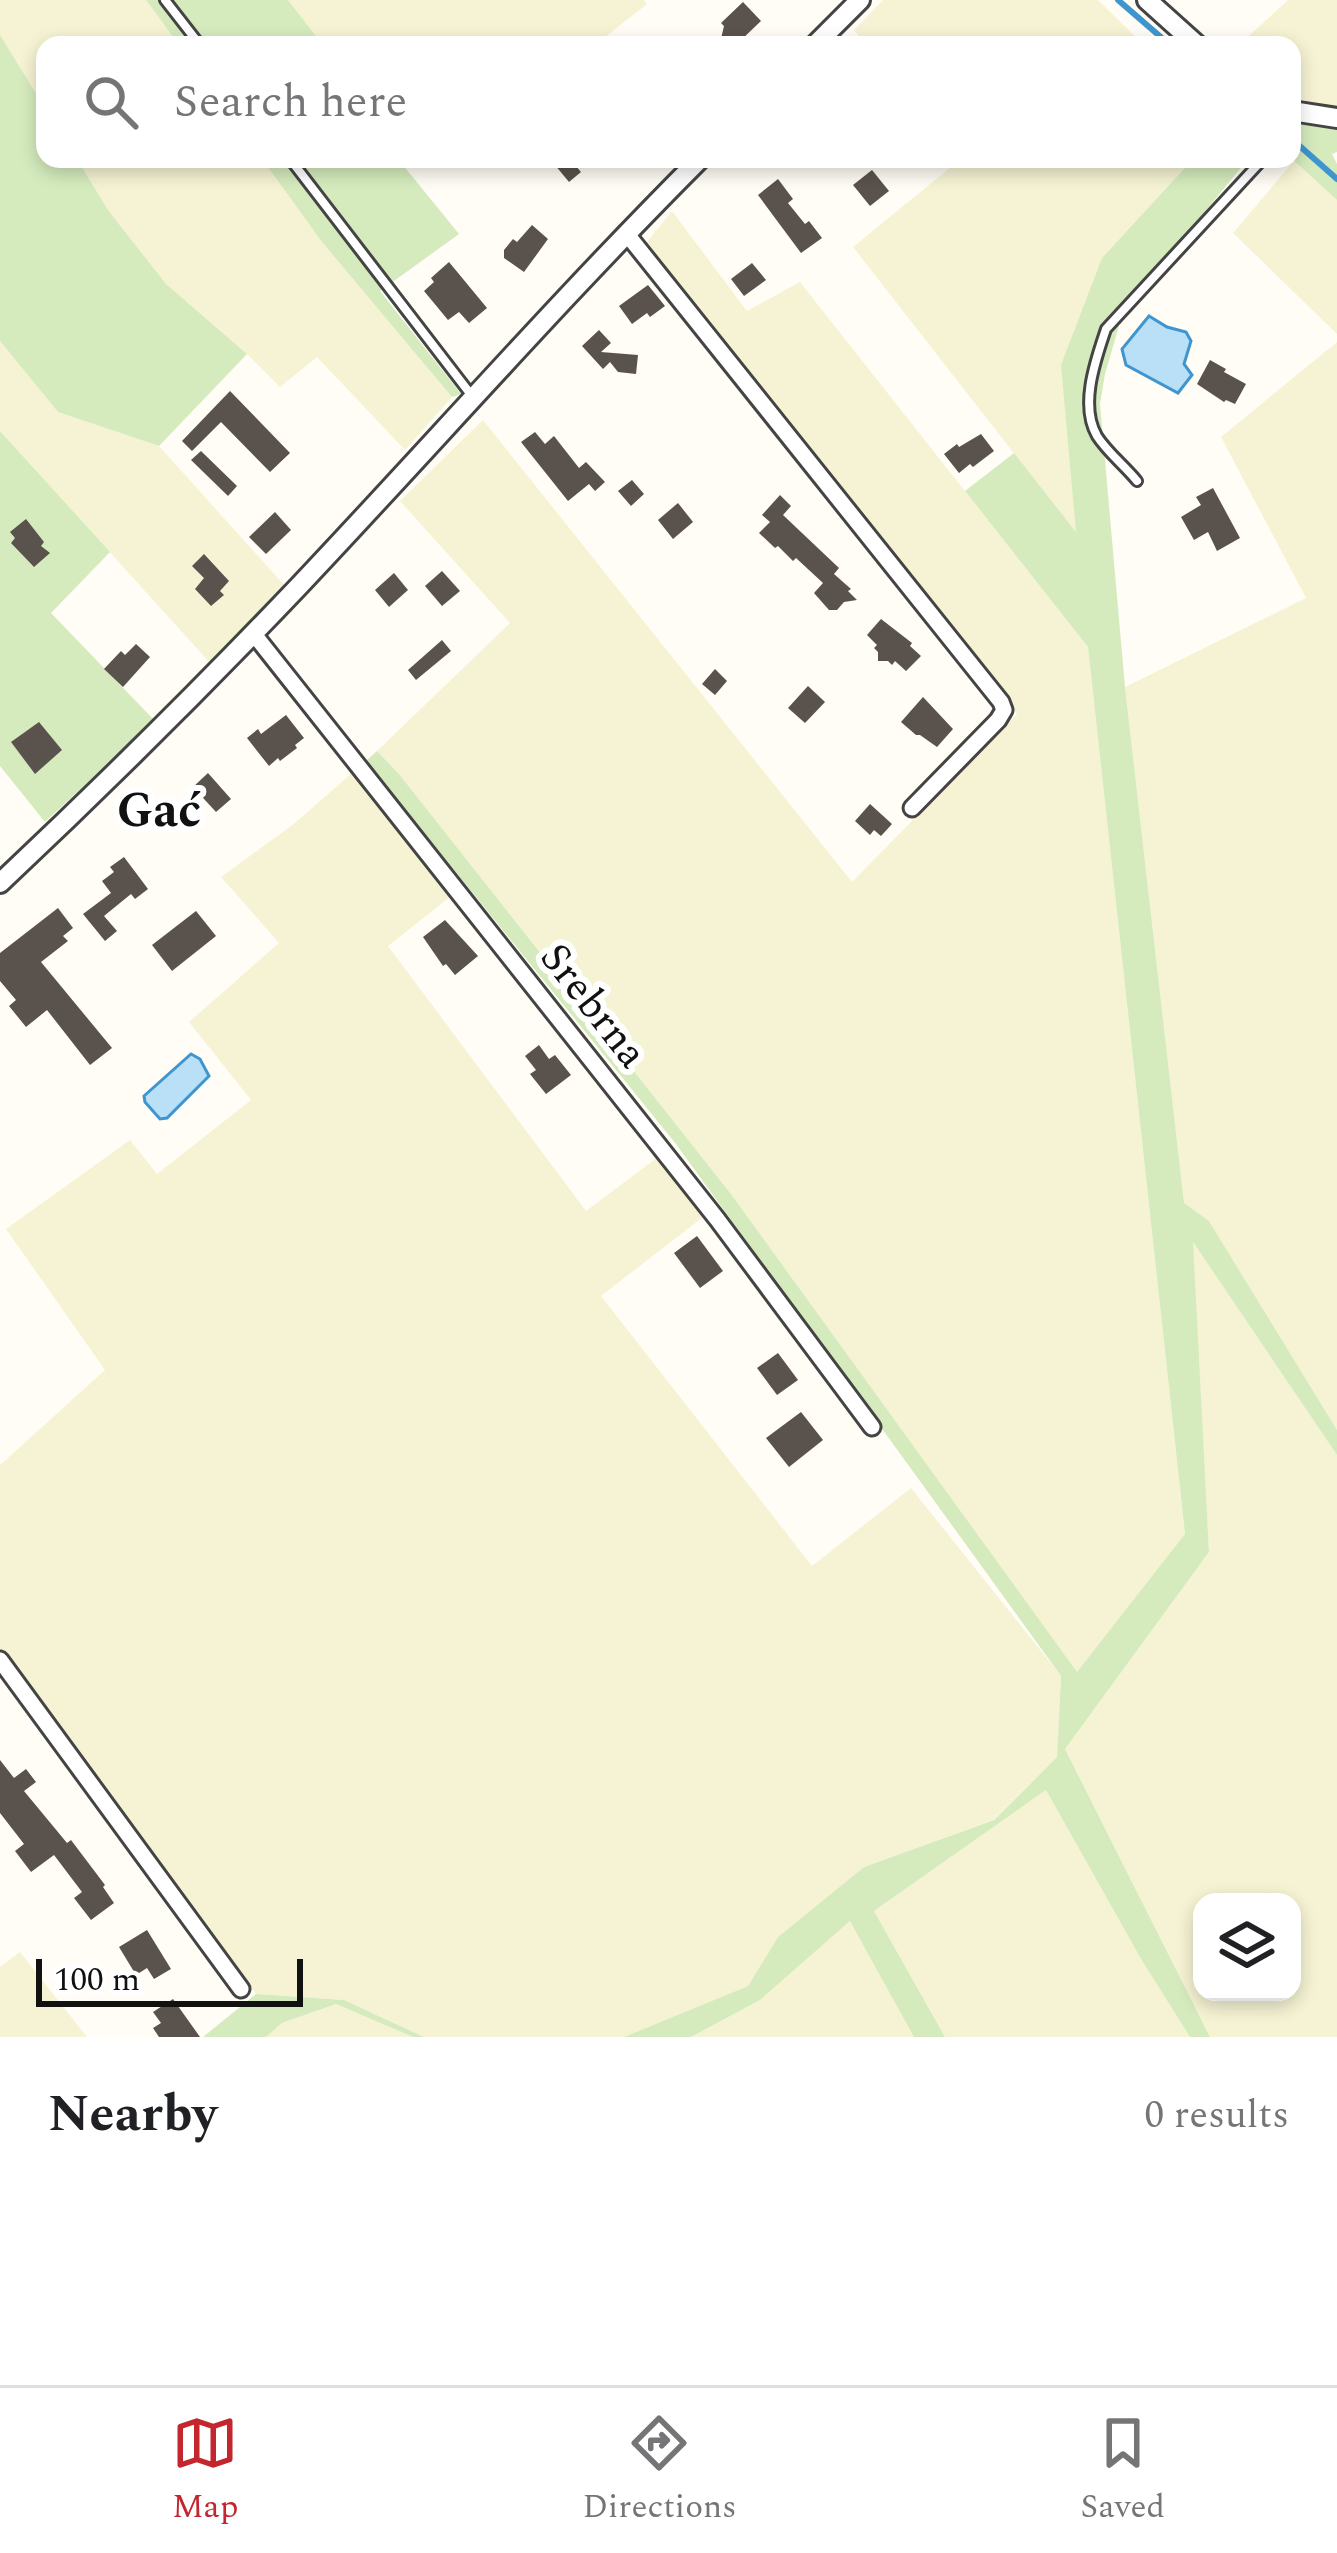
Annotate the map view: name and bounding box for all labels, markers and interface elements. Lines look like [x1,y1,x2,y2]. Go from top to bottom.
search box [36,36,1301,168]
text: Search here [174,68,407,137]
icon: search [78,69,144,135]
district label: Gać [117,775,201,848]
street label: Srebrna [524,930,663,1083]
map controls [1193,1893,1301,2001]
button: layers [1193,1893,1301,2001]
scale bar [36,1953,303,2006]
text: 100 m [54,1955,140,2005]
text: Nearby [48,2076,217,2154]
text: 0 results [1145,2086,1289,2145]
tab: Map [172,2410,238,2532]
tab: Directions [582,2410,736,2532]
tab: Saved [1080,2410,1165,2532]

